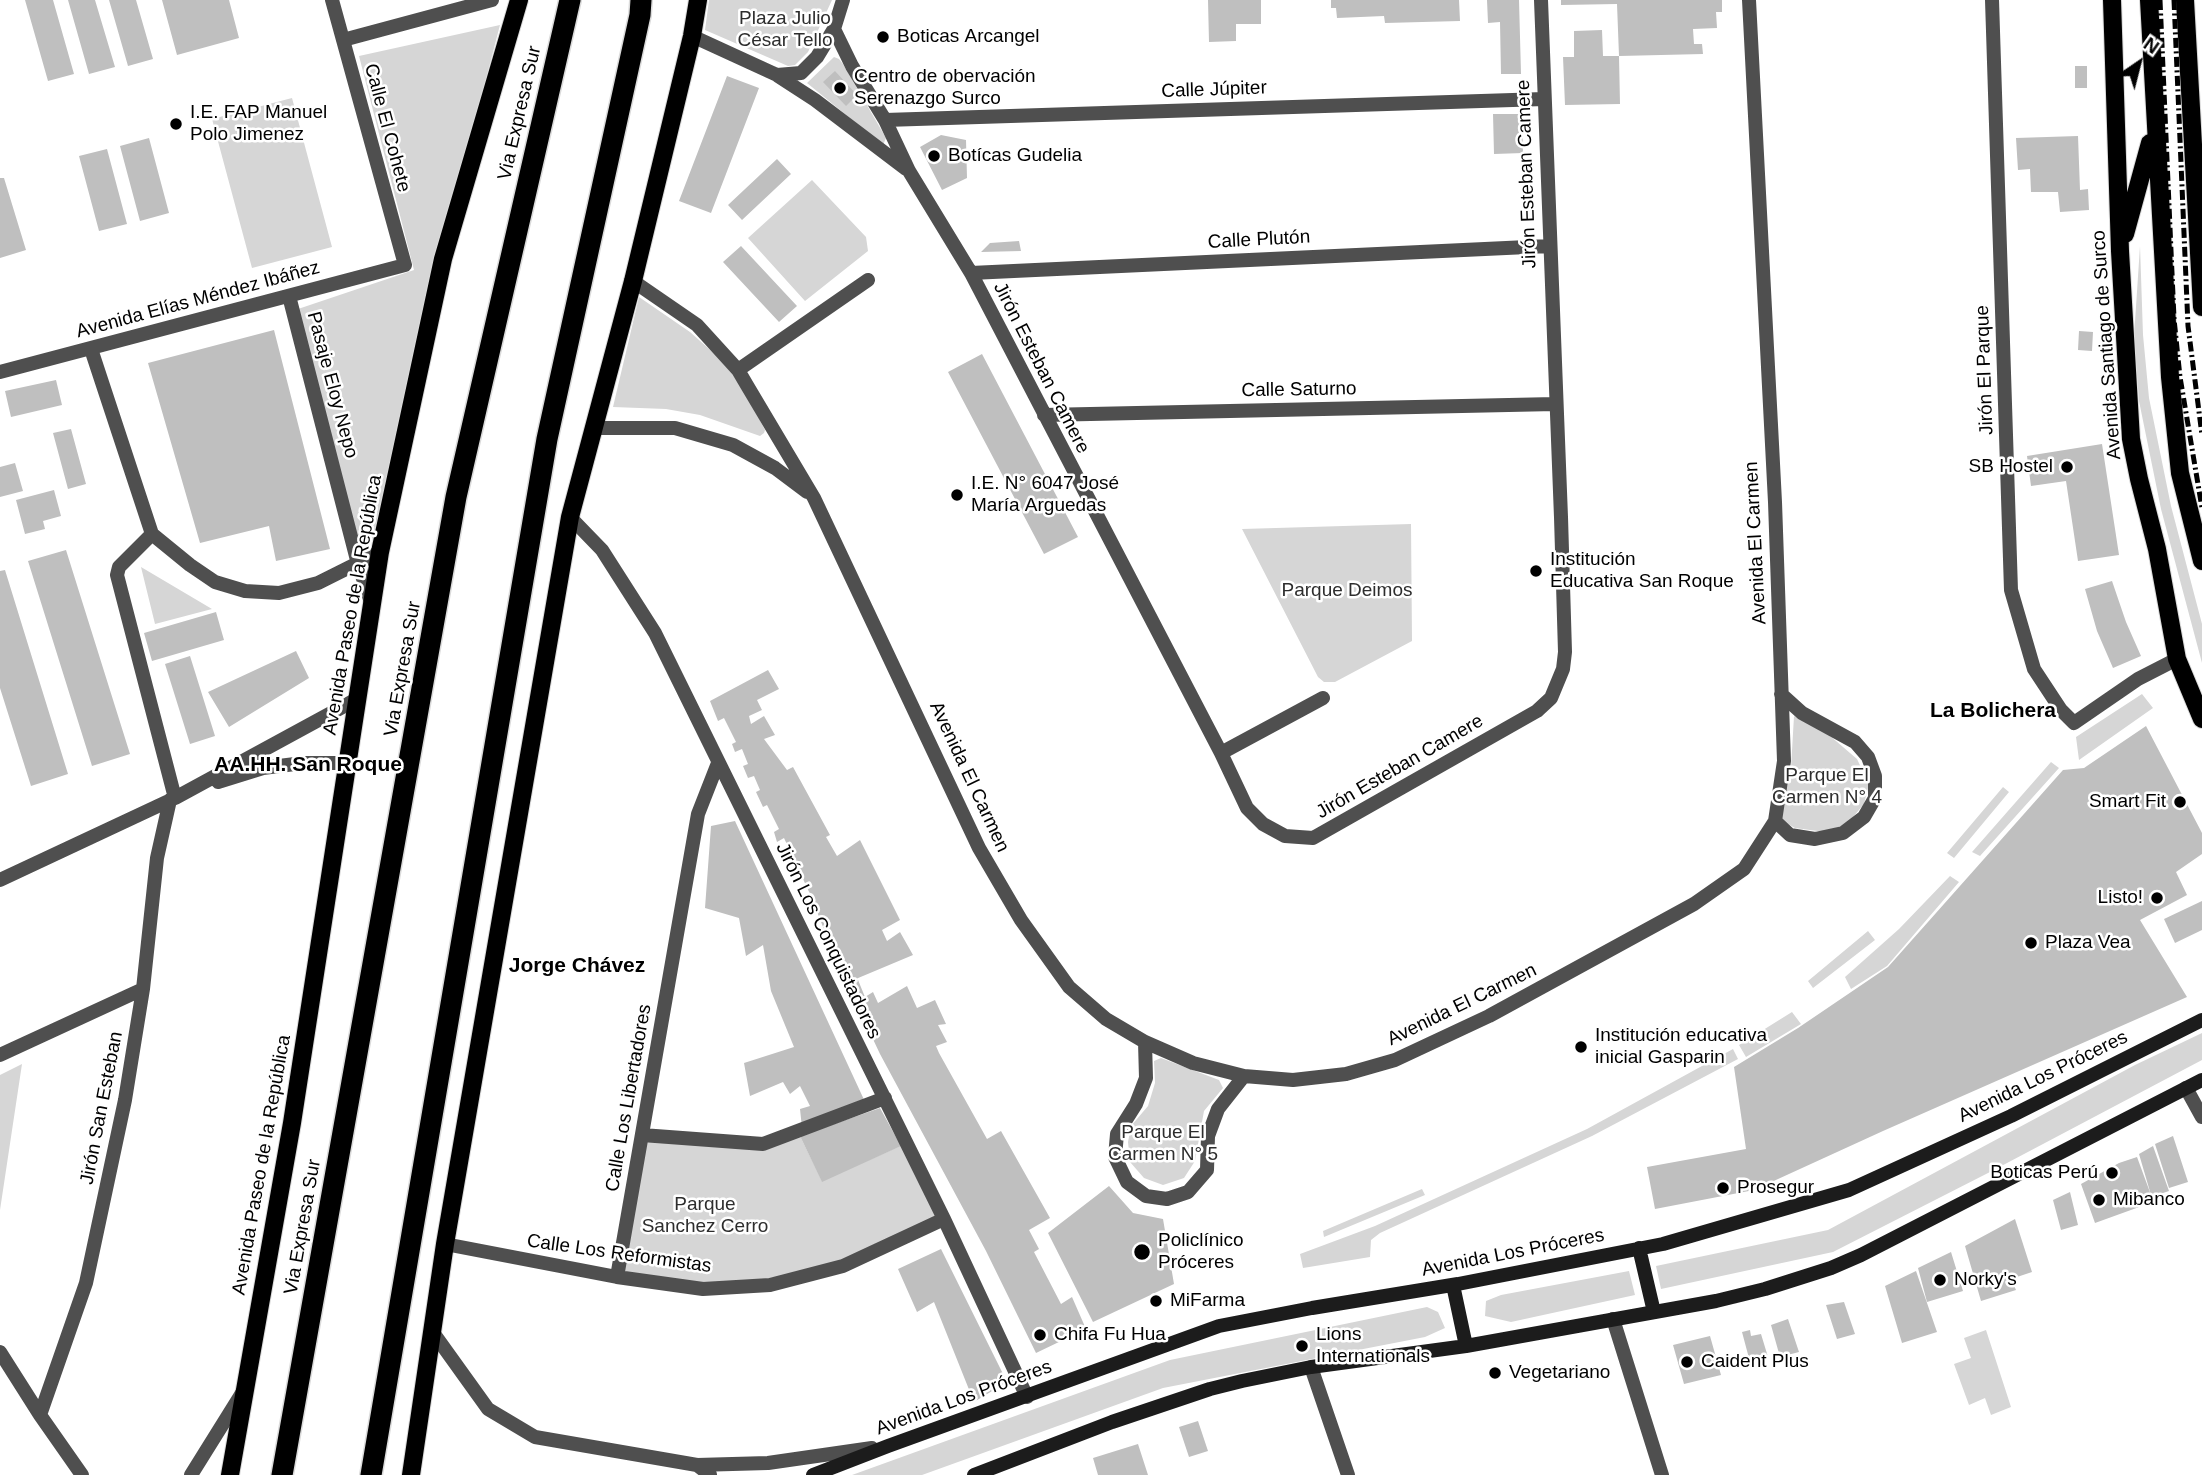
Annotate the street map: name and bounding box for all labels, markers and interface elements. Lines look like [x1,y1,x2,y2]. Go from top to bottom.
park label: Plaza Julio César Tello [737,8,833,52]
place label: Boticas Arcangel [897,26,1040,48]
north arrow [2104,28,2174,98]
marker: Boticas Arcangel [875,29,891,45]
text: N [2140,33,2163,58]
street label: Via Expresa Sur [493,44,547,182]
street label: Calle El Cohete [359,61,415,195]
place label: Centro de obervación Serenazgo Surco [854,66,1036,110]
street label: Calle Júpiter [1161,77,1267,103]
street label: Jirón Esteban Camere [1512,79,1542,269]
marker: Centro de obervación Serenazgo Surco [832,80,848,96]
place label: I.E. FAP Manuel Polo Jimenez [190,102,327,146]
marker: I.E. FAP Manuel Polo Jimenez [168,116,184,132]
place label: Botícas Gudelia [948,145,1082,167]
marker: Botícas Gudelia [926,148,942,164]
street label: Calle Plutón [1207,226,1311,254]
street label: Avenida Santiago de Surco [2088,230,2126,460]
street label: Avenida Elías Méndez Ibáñez [74,257,322,343]
street label: Jirón Esteban Camere [988,279,1094,457]
street label: Jirón El Parque [1971,305,1999,435]
street label: Pasaje Eloy Nepo [301,309,363,461]
street label: Calle Saturno [1241,378,1357,402]
place label: SB Hostel [1969,456,2053,478]
marker: SB Hostel [2059,459,2075,475]
street label: Avenida El Carmen [1740,461,1772,625]
street label: Avenida Paseo de la República [319,473,387,737]
place label: I.E. N° 6047 José María Arguedas [971,473,1119,517]
marker: I.E. N° 6047 José María Arguedas [949,487,965,503]
place label: Institución Educativa San Roque [1550,549,1734,593]
marker: Institución Educativa San Roque [1528,563,1544,579]
park label: Parque Deimos [1282,580,1412,602]
street label: Via Expresa Sur [380,600,426,738]
street label: Avenida El Carmen [924,698,1014,856]
district label: La Bolichera [1930,698,2056,724]
street label: Jirón Esteban Camere [1312,710,1488,824]
district label: AA.HH. San Roque [214,752,402,778]
park label: Parque El Carmen N° 4 [1772,765,1882,809]
place label: Smart Fit [2089,791,2166,813]
marker: Smart Fit [2172,794,2188,810]
street label: Jirón Los Conquistadores [771,839,885,1043]
place label: Listo! [2098,887,2143,909]
marker: Listo! [2149,890,2165,906]
place label: Plaza Vea [2045,932,2131,954]
marker: Plaza Vea [2023,935,2039,951]
district label: Jorge Chávez [509,953,645,979]
street label: Avenida El Carmen [1384,959,1540,1051]
street label: Calle Los Libertadores [601,1002,657,1194]
place label: Institución educativa inicial Gasparin [1595,1025,1767,1069]
street label: Avenida Los Próceres [1955,1026,2131,1128]
street label: Jirón San Esteban [76,1030,128,1186]
street label: Avenida Paseo de la República [228,1033,296,1297]
marker: Institución educativa inicial Gasparin [1573,1039,1589,1055]
park label: Parque El Carmen N° 5 [1108,1122,1218,1166]
street label: Via Expresa Sur [280,1158,326,1296]
place label: Boticas Perú [1990,1162,2098,1184]
marker: Boticas Perú [2104,1165,2120,1181]
place label: Prosegur [1737,1177,1814,1199]
marker: Prosegur [1715,1180,1731,1196]
place label: Mibanco [2113,1189,2185,1211]
marker: Mibanco [2091,1192,2107,1208]
park label: Parque Sanchez Cerro [642,1194,768,1238]
street label: Avenida Los Próceres [1420,1224,1606,1282]
street label: Calle Los Reformistas [525,1230,713,1278]
place label: Policlínico Próceres [1158,1230,1244,1274]
marker: Policlínico Próceres [1132,1242,1152,1262]
place label: Norky's [1954,1269,2017,1291]
marker: Norky's [1932,1272,1948,1288]
place label: MiFarma [1170,1290,1245,1312]
marker: MiFarma [1148,1293,1164,1309]
place label: Chifa Fu Hua [1054,1324,1166,1346]
place label: Lions Internationals [1316,1324,1430,1368]
marker: Chifa Fu Hua [1032,1327,1048,1343]
marker: Lions Internationals [1294,1338,1310,1354]
place label: Caident Plus [1701,1351,1809,1373]
marker: Caident Plus [1679,1354,1695,1370]
street label: Avenida Los Próceres [873,1356,1055,1440]
place label: Vegetariano [1509,1362,1610,1384]
marker: Vegetariano [1487,1365,1503,1381]

